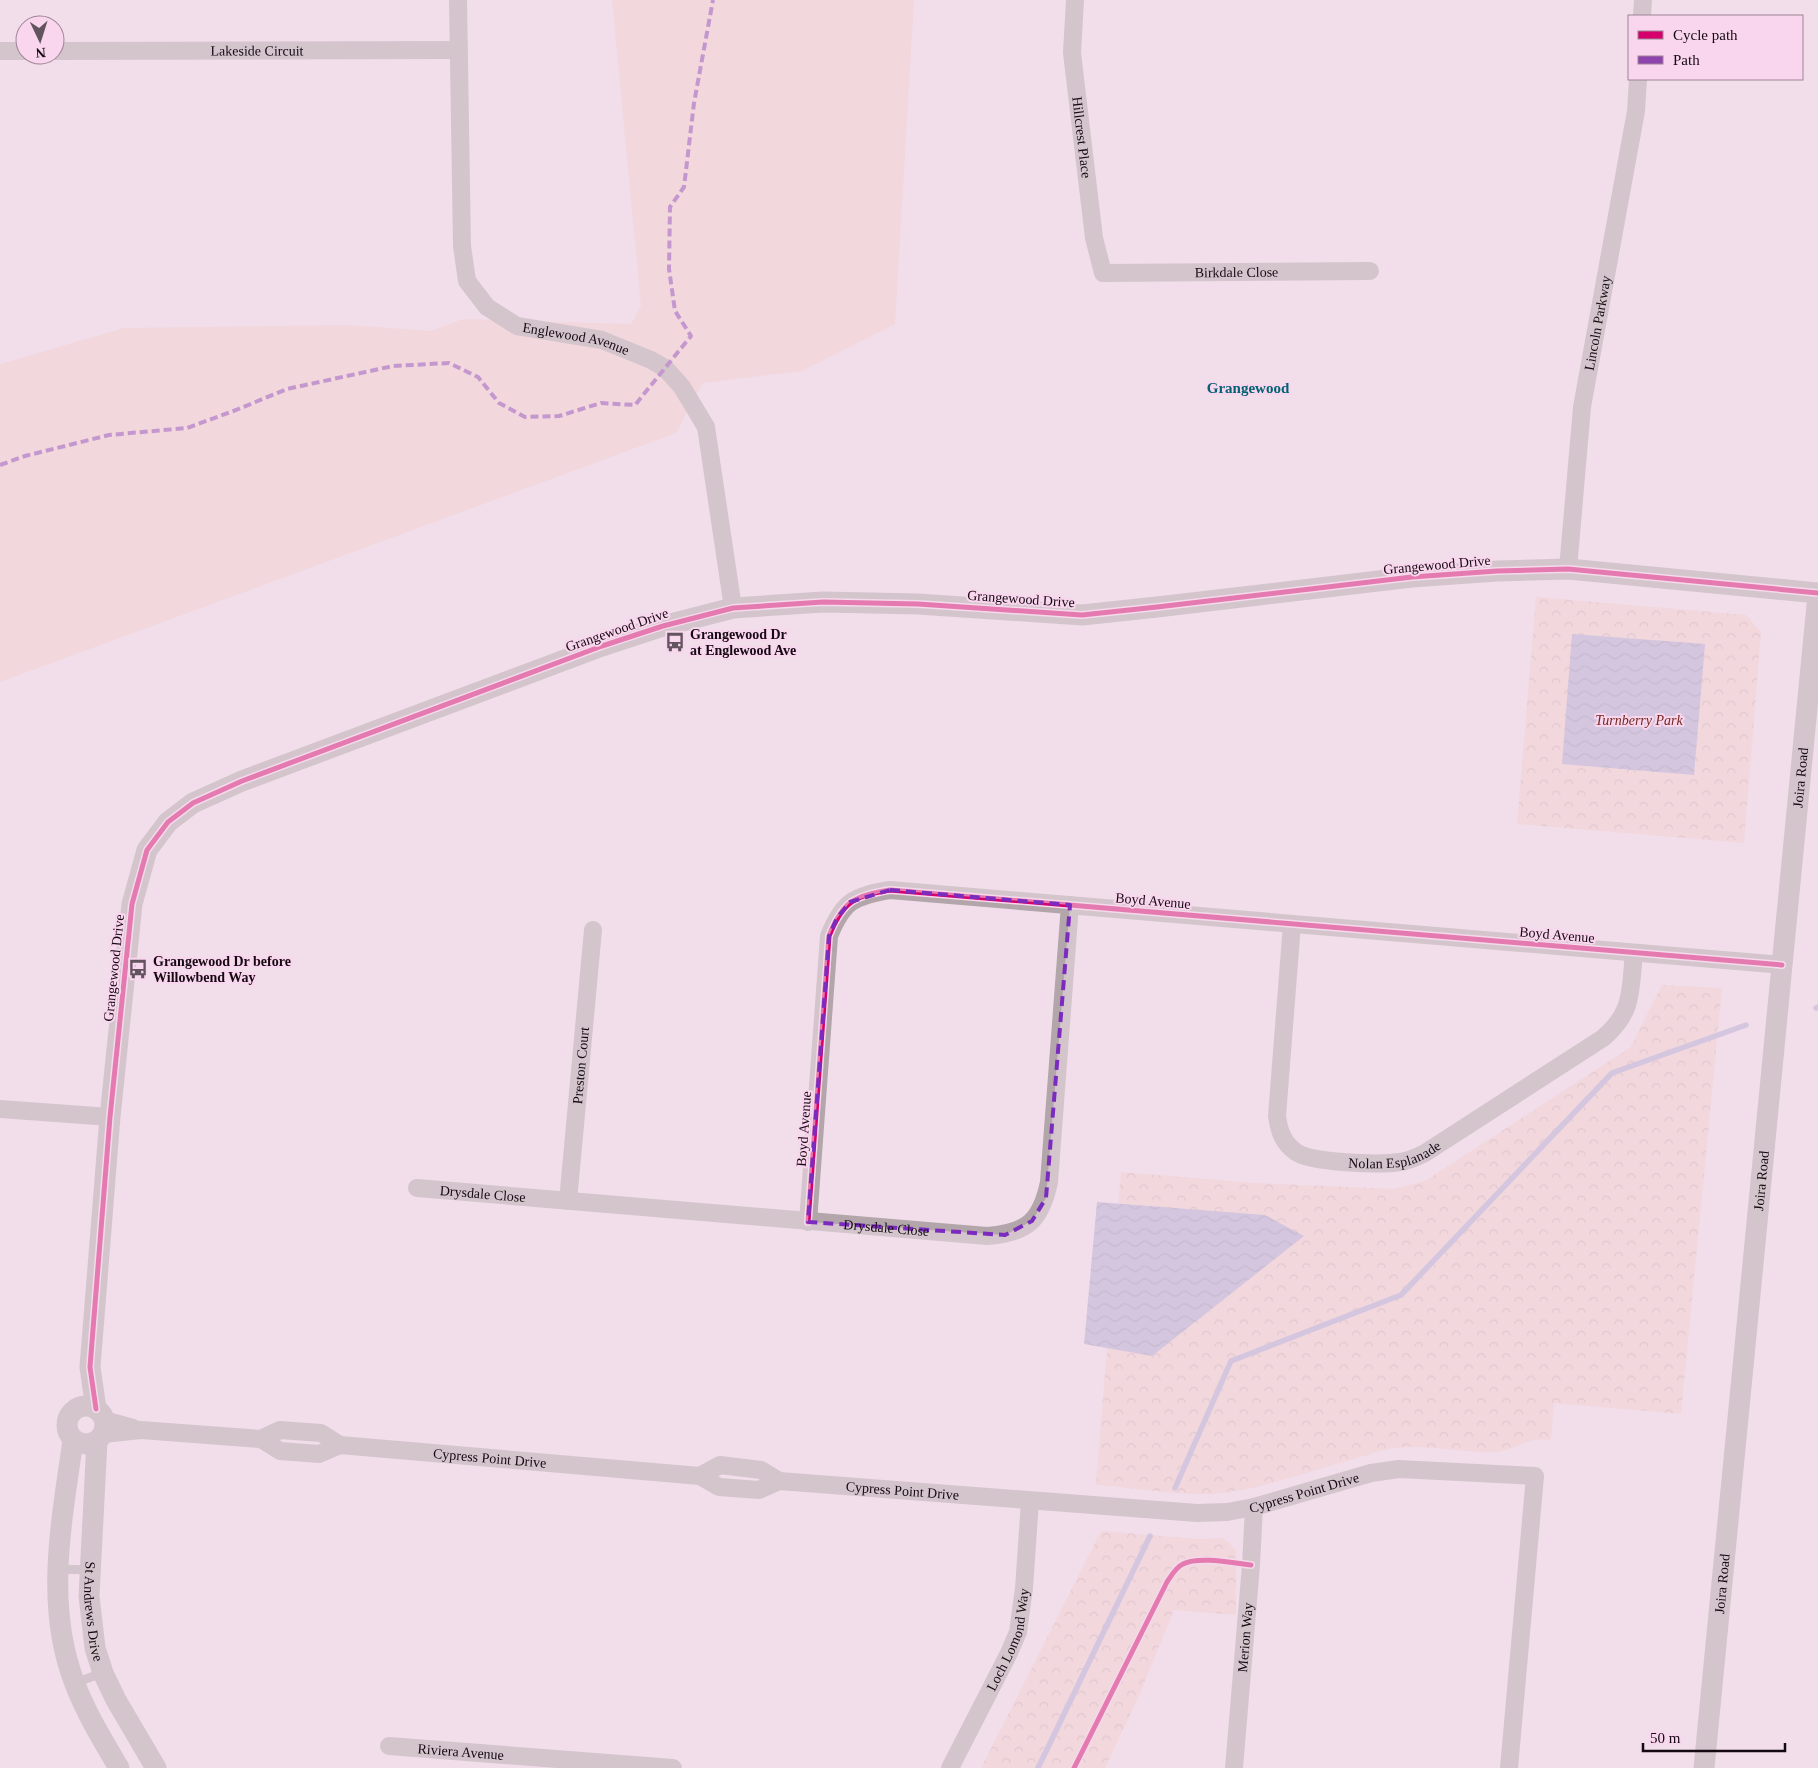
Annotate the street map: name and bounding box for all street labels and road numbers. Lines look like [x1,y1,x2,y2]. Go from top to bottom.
street label: Lakeside Circuit [210,43,304,58]
street label: Hillcrest Place [1070,96,1094,179]
street label: Birkdale Close [1195,264,1278,280]
street label: Lincoln Parkway [1581,274,1613,372]
street label: Englewood Avenue [521,320,631,358]
street label: Grangewood Drive [1383,553,1491,577]
street label: Grangewood Drive [967,588,1075,610]
street label: Grangewood Drive [564,605,670,655]
street label: Joira Road [1790,747,1811,808]
street label: Boyd Avenue [1115,890,1191,912]
street label: Grangewood Drive [101,914,127,1022]
street label: Boyd Avenue [1519,924,1595,946]
street label: Preston Court [569,1026,592,1105]
street label: Boyd Avenue [794,1091,814,1167]
street label: Nolan Esplanade [1348,1138,1443,1171]
street label: Joira Road [1751,1150,1771,1211]
street label: Drysdale Close [439,1182,526,1205]
street label: Drysdale Close [843,1216,930,1239]
street label: Cypress Point Drive [433,1446,547,1470]
street label: Cypress Point Drive [1248,1469,1361,1515]
street label: Cypress Point Drive [845,1479,960,1502]
street label: Joira Road [1712,1553,1732,1615]
street label: St Andrews Drive [81,1561,106,1663]
street label: Loch Lomond Way [983,1587,1031,1693]
street label: Merion Way [1235,1602,1255,1673]
street label: Riviera Avenue [417,1741,504,1762]

